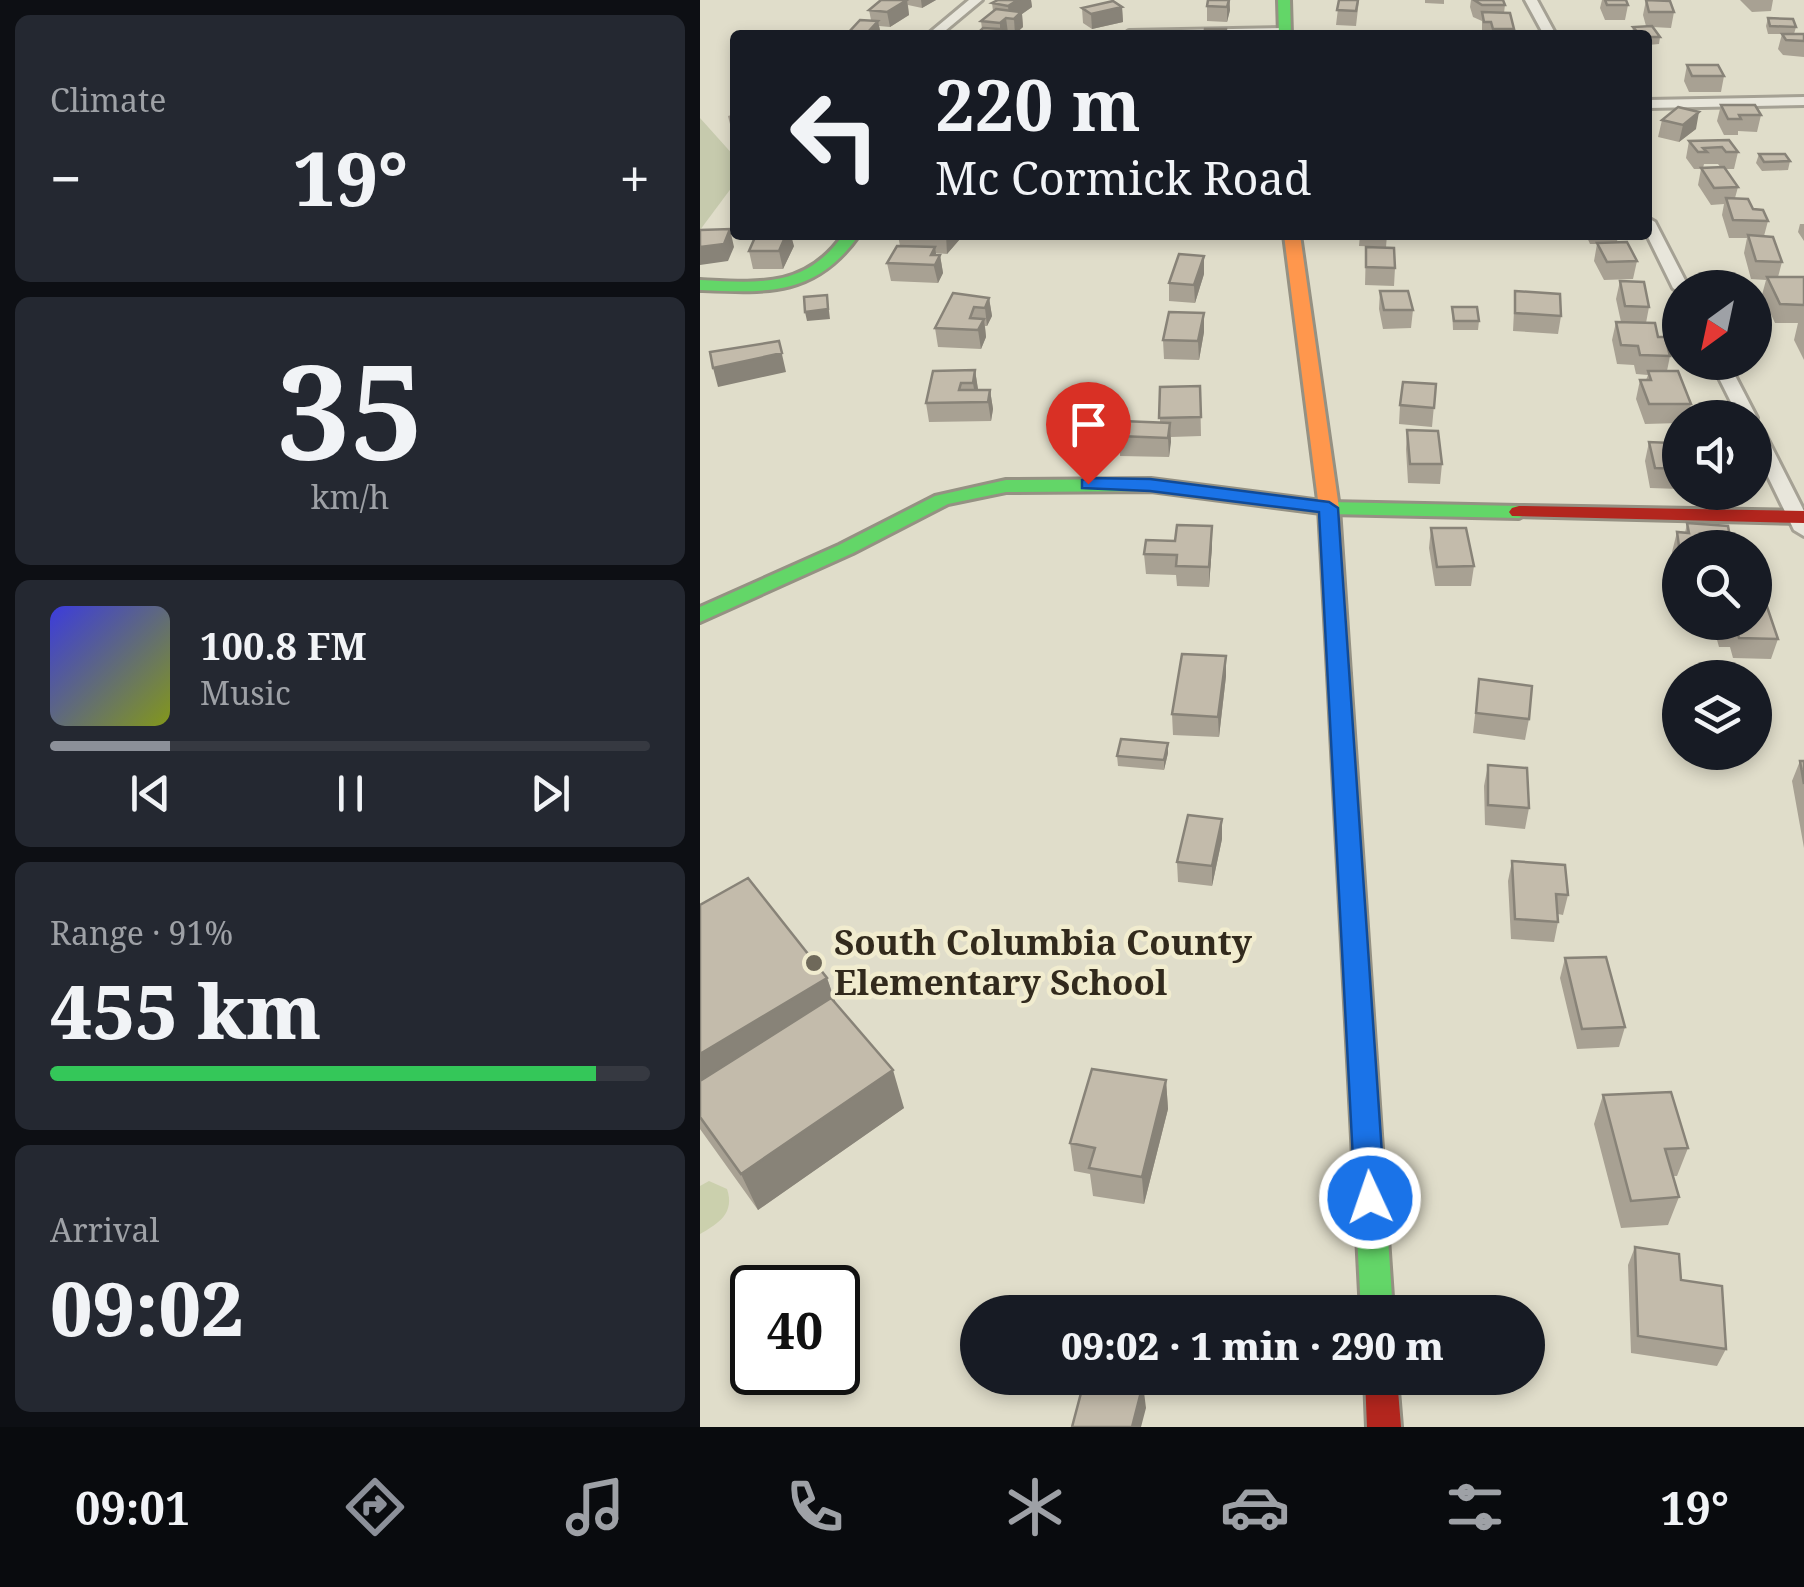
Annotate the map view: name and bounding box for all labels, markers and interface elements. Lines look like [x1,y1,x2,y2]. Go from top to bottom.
text: 220 m [935,56,1141,152]
icon: left [770,70,900,200]
text: Climate [50,78,166,121]
text: 19° [293,126,408,228]
text: − [50,140,82,215]
text: + [619,140,650,215]
text: Mc Cormick Road [935,147,1311,208]
north arrow [1662,270,1772,380]
map controls [1662,270,1772,770]
text: 35 [277,321,423,498]
pin [1046,382,1131,485]
icon: arrive [1061,397,1116,452]
button: sound [1662,400,1772,510]
text: km/h [311,475,389,518]
button: search [1662,530,1772,640]
text: 100.8 FM [200,619,367,671]
button: layers [1662,660,1772,770]
text: Music [200,671,291,714]
icon: previous [123,766,178,821]
icon: pause [323,766,378,821]
icon: next [523,766,578,821]
text: Range · 91% [50,911,233,954]
place label: South Columbia County Elementary School [834,918,1253,1005]
marker: South Columbia County Elementary School [803,952,825,974]
text: 455 km [50,959,322,1061]
position arrow [1318,1146,1422,1250]
text: Arrival [50,1208,159,1251]
text: 09:02 [50,1256,243,1358]
speed limit sign: 40 [730,1265,860,1395]
text: 09:02 · 1 min · 290 m [1061,1319,1444,1371]
icon: directions [340,1472,410,1542]
icon: music [560,1472,630,1542]
icon: phone [780,1472,850,1542]
icon: climate [1000,1472,1070,1542]
icon: car [1220,1472,1290,1542]
icon: filters [1440,1472,1510,1542]
text: 09:01 [75,1477,190,1538]
text: 19° [1660,1477,1729,1538]

